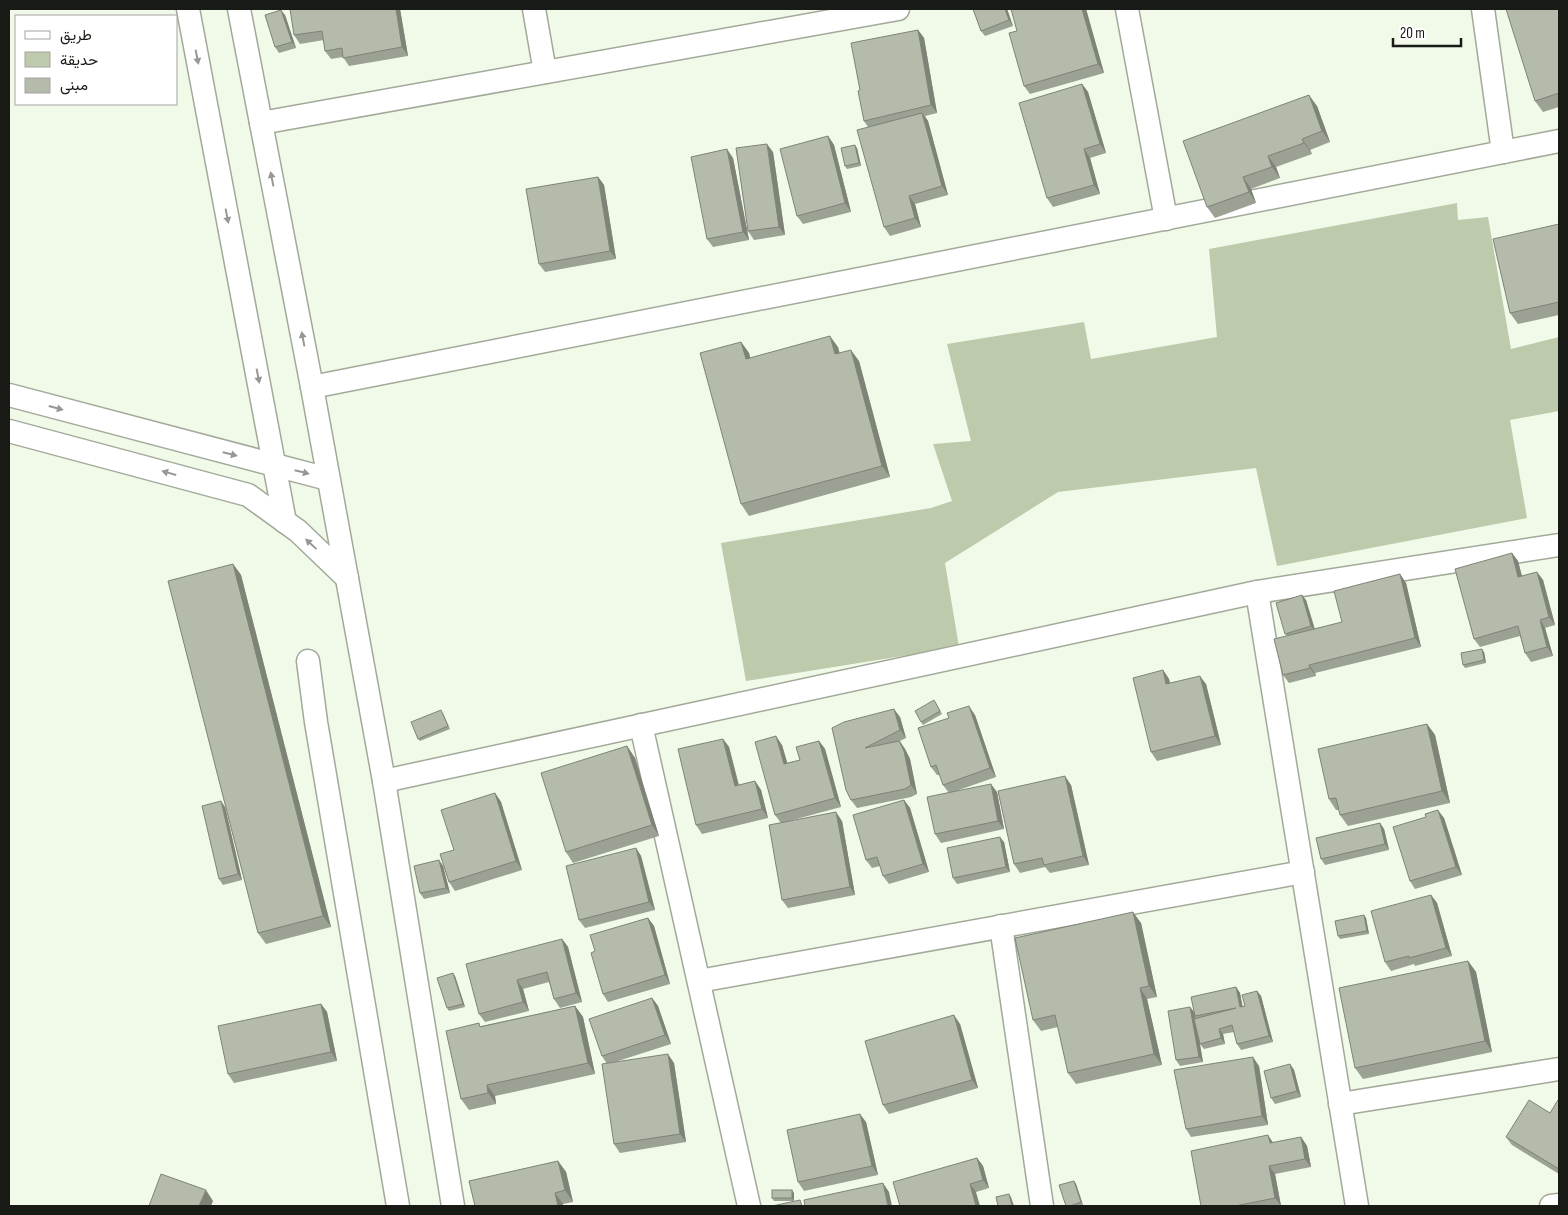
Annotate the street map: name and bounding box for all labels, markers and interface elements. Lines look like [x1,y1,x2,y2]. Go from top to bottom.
legend [15,15,178,105]
scale bar [1393,15,1460,47]
text: 20 m [1400,24,1425,43]
text: طريق [60,26,92,45]
one-way arrow [194,49,202,65]
text: حديقة [60,51,98,70]
text: مبنى [60,76,88,95]
one-way arrow [267,171,275,187]
one-way arrow [224,209,232,225]
one-way arrow [298,331,306,347]
one-way arrow [254,368,262,384]
one-way arrow [48,404,63,412]
one-way arrow [222,450,237,458]
one-way arrow [161,468,176,476]
one-way arrow [294,468,309,476]
one-way arrow [306,538,318,550]

